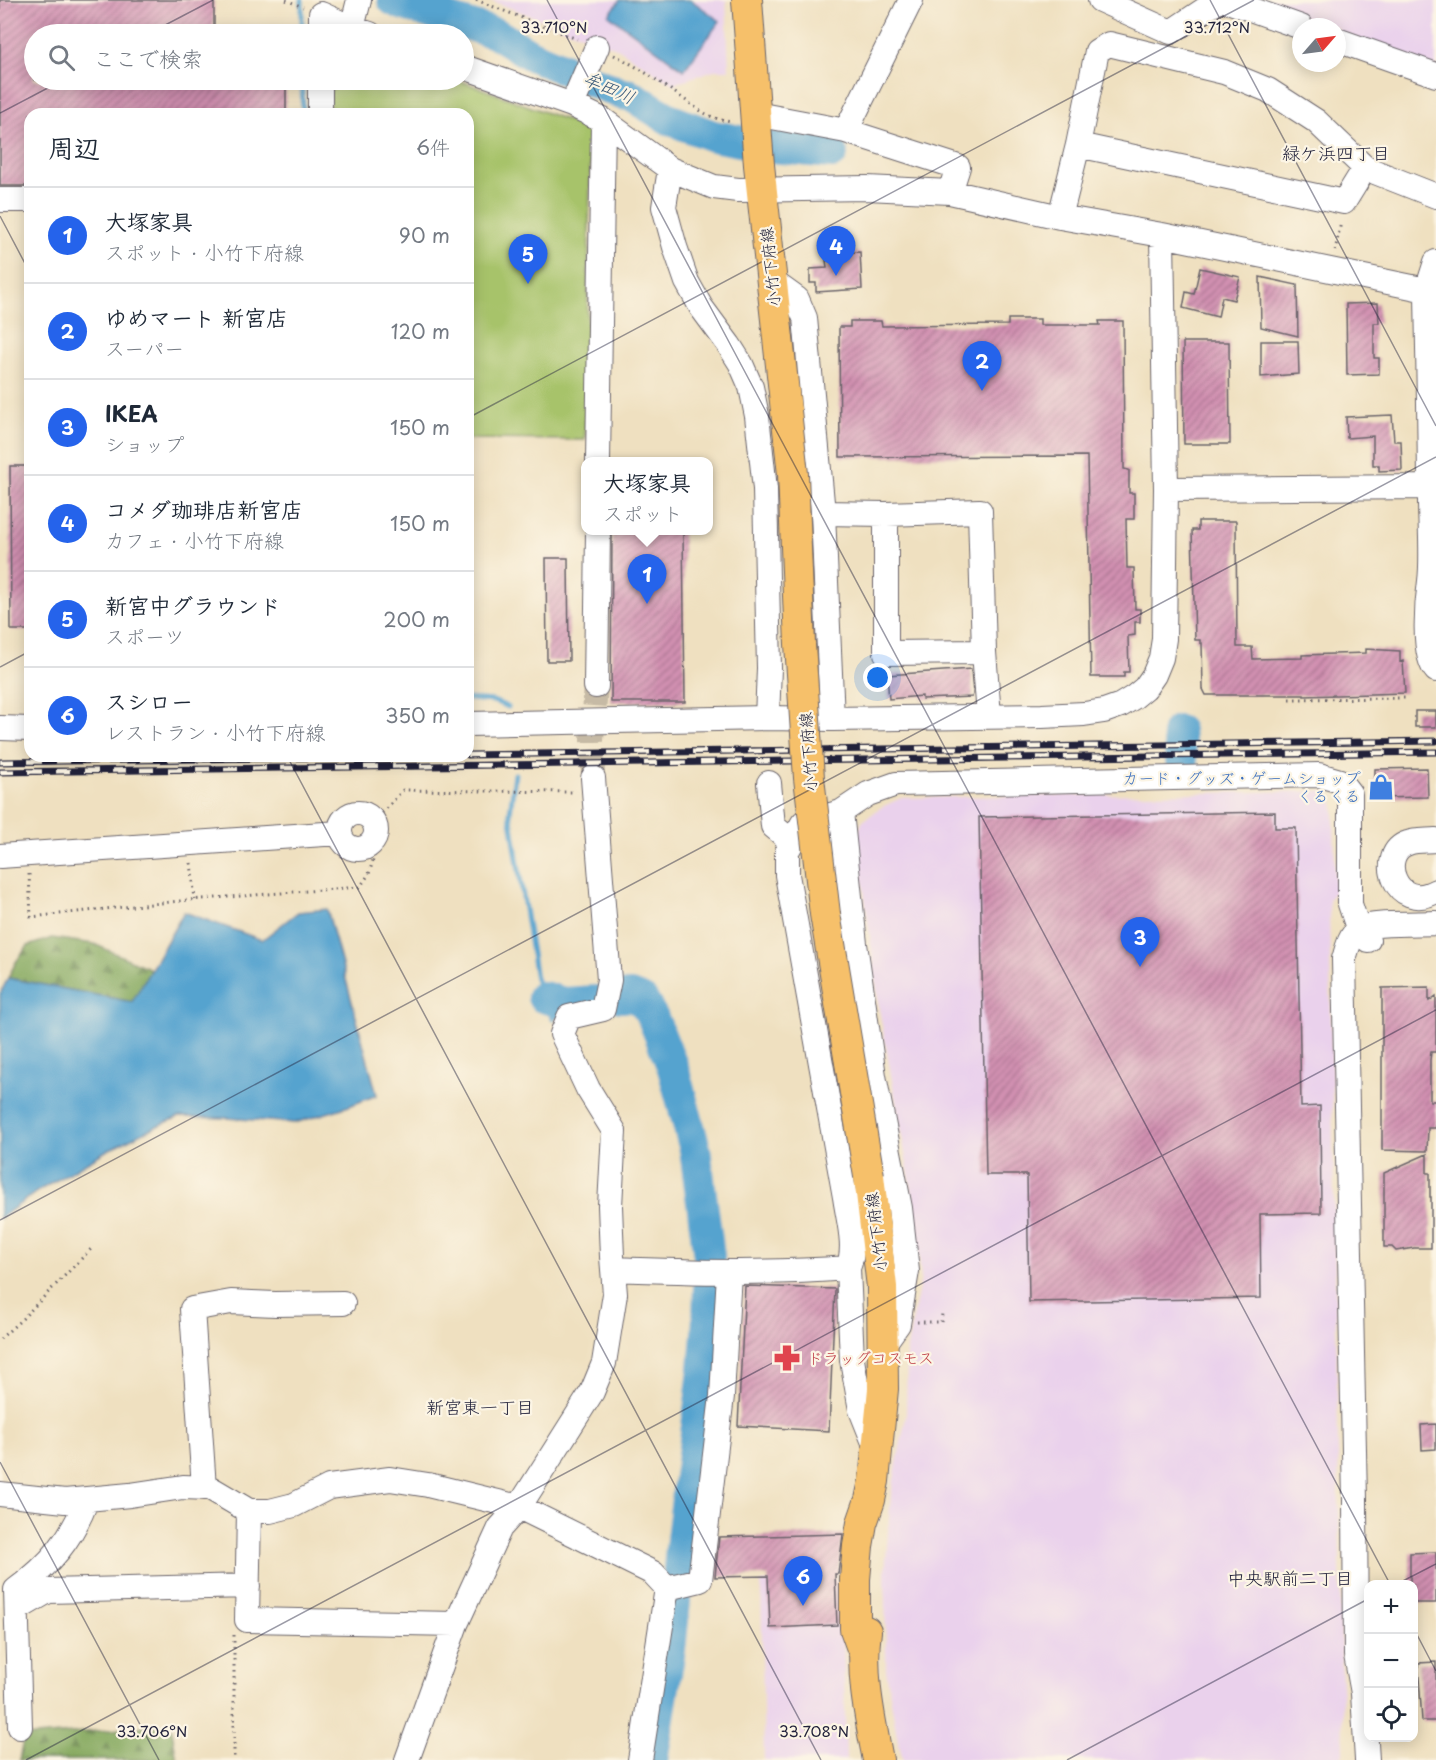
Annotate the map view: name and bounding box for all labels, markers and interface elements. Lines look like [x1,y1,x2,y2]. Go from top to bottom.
text: 33.710°N [521,15,587,38]
text: 33.712°N [1184,15,1250,38]
north arrow [1292,18,1346,72]
search box [24,24,474,90]
icon: search [45,41,78,74]
text: ここで検索 [93,41,203,74]
water label: 牟田川 [579,63,640,110]
text: 周辺 [48,128,100,167]
text: 6件 [416,132,450,162]
district label: 緑ケ浜四丁目 [1282,139,1390,166]
text: 大塚家具 [105,204,193,237]
text: 1 [63,220,72,250]
text: 90 m [399,220,450,250]
street label: 小竹下府線 [753,226,785,308]
pin: 4 [816,226,856,276]
pin: 5 [508,234,548,284]
text: スポット · 小竹下府線 [105,237,304,267]
text: ゆめマート 新宮店 [105,300,288,333]
text: 2 [60,316,75,346]
text: 120 m [391,316,450,346]
text: スーパー [105,333,184,363]
pin: 2 [962,342,1002,391]
text: IKEA [105,396,158,429]
text: 3 [61,412,74,442]
text: 150 m [390,412,450,442]
text: ショップ [105,429,184,459]
popup [581,457,713,535]
text: 大塚家具 [603,465,691,498]
text: コメダ珈琲店新宮店 [105,492,303,525]
text: スポット [603,498,683,528]
text: 4 [61,508,74,538]
text: 150 m [390,508,450,538]
text: カフェ · 小竹下府線 [105,525,284,555]
pin: 1 [628,554,666,604]
text: 新宮中グラウンド [105,588,281,621]
text: 5 [61,604,74,634]
text: 200 m [383,604,450,634]
text: スポーツ [105,621,185,651]
your location [863,663,892,692]
text: スシロー [105,684,193,717]
text: 6 [60,700,75,730]
text: 350 m [385,700,450,730]
street label: 小竹下府線 [792,711,822,793]
text: レストラン · 小竹下府線 [105,717,325,747]
place label: カード・グッズ・ゲームショップ くるくる [1122,765,1361,807]
shop icon: カード・グッズ・ゲームショップ くるくる [1366,772,1396,802]
pin: 3 [1120,918,1160,967]
street label: 小竹下府線 [858,1191,892,1273]
pharmacy icon: ドラッグコスモス [772,1343,802,1373]
place label: ドラッグコスモス [807,1345,934,1369]
district label: 新宮東一丁目 [426,1393,534,1420]
pin: 6 [784,1556,822,1606]
district label: 中央駅前二丁目 [1227,1564,1353,1591]
map controls [1364,1580,1418,1742]
button: + [1364,1580,1418,1634]
button: − [1364,1634,1418,1688]
button: locate [1364,1688,1418,1742]
text: 33.706°N [117,1719,187,1742]
text: 33.708°N [779,1719,849,1742]

